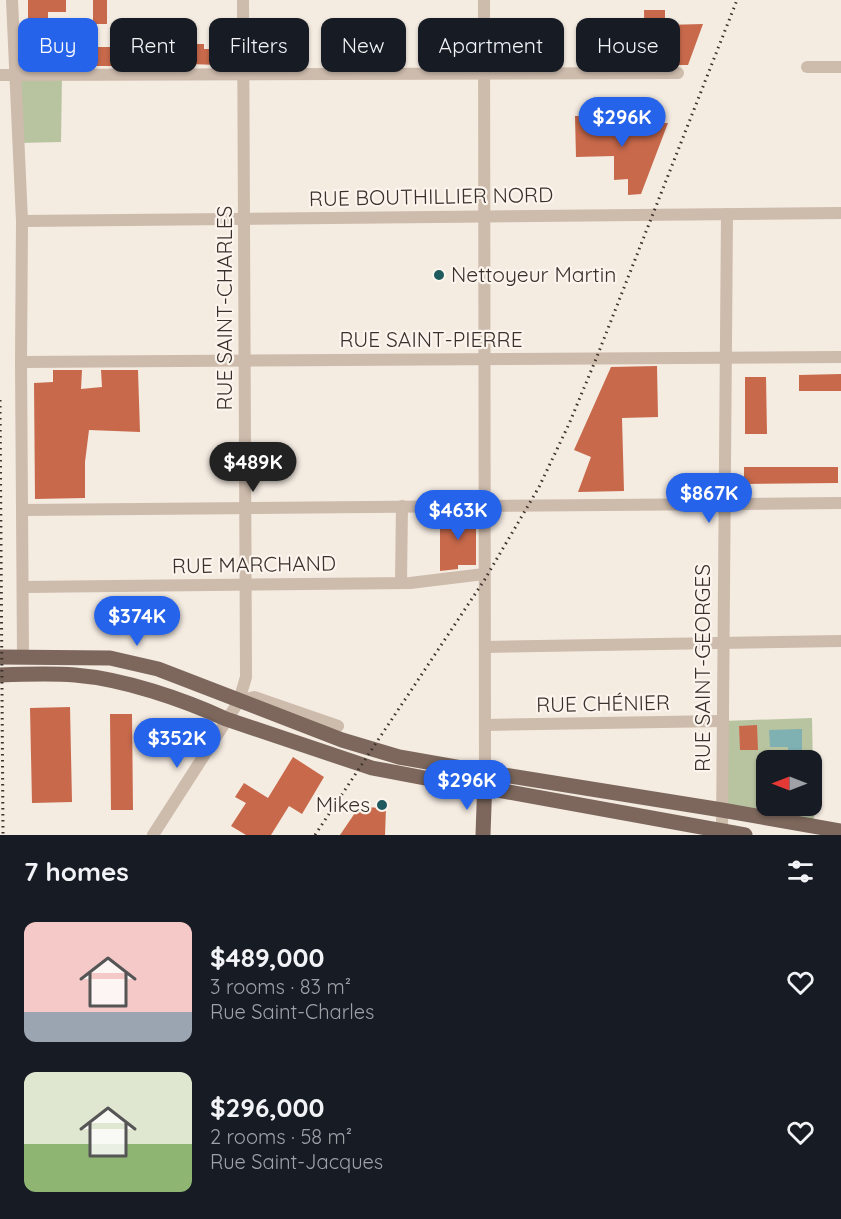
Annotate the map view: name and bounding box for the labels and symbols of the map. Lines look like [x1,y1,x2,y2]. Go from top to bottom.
pin: $296K [580,97,664,148]
street label: RUE BOUTHILLIER NORD [309,181,553,211]
street label: RUE SAINT-CHARLES [211,206,237,410]
place label: Nettoyeur Martin [451,261,616,287]
marker: Nettoyeur Martin [432,268,446,282]
street label: RUE SAINT-PIERRE [339,326,523,352]
pin: $489K [211,442,295,493]
pin: $867K [667,473,751,524]
pin: $463K [416,490,500,541]
street label: RUE MARCHAND [172,550,336,578]
street label: RUE SAINT-GEORGES [689,564,715,772]
pin: $374K [95,596,179,647]
street label: RUE CHÉNIER [536,689,670,717]
pin: $352K [135,718,219,769]
north arrow [756,750,822,816]
pin: $296K [425,760,509,811]
place label: Mikes [316,791,370,817]
marker: Mikes [375,798,389,812]

